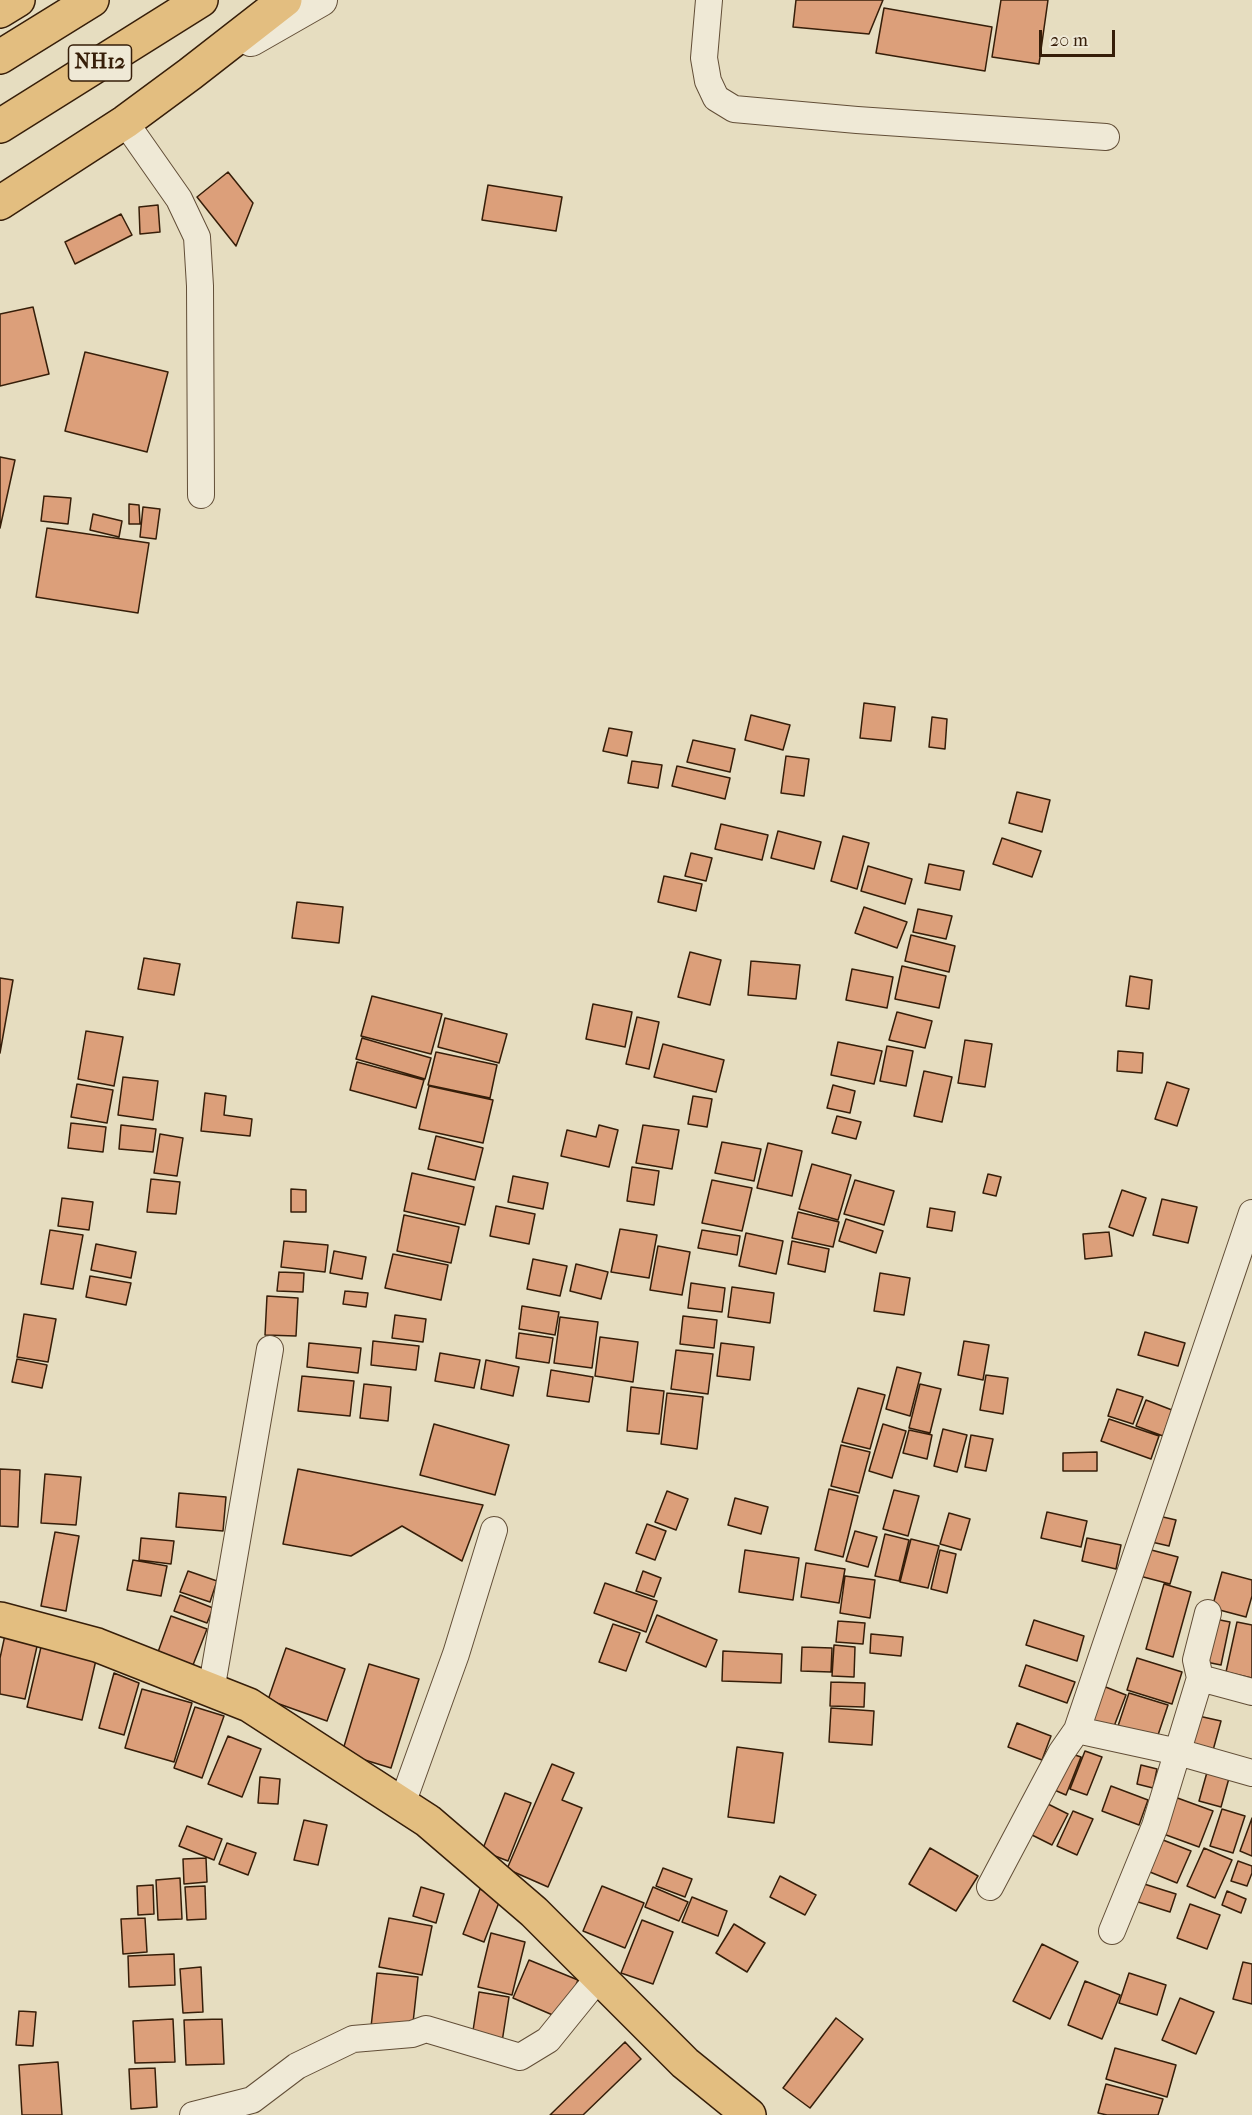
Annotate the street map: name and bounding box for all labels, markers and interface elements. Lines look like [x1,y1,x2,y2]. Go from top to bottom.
scale bar [1042,18,1118,56]
text: 20 m [1050,30,1088,51]
road number: NH12 [68,45,132,81]

